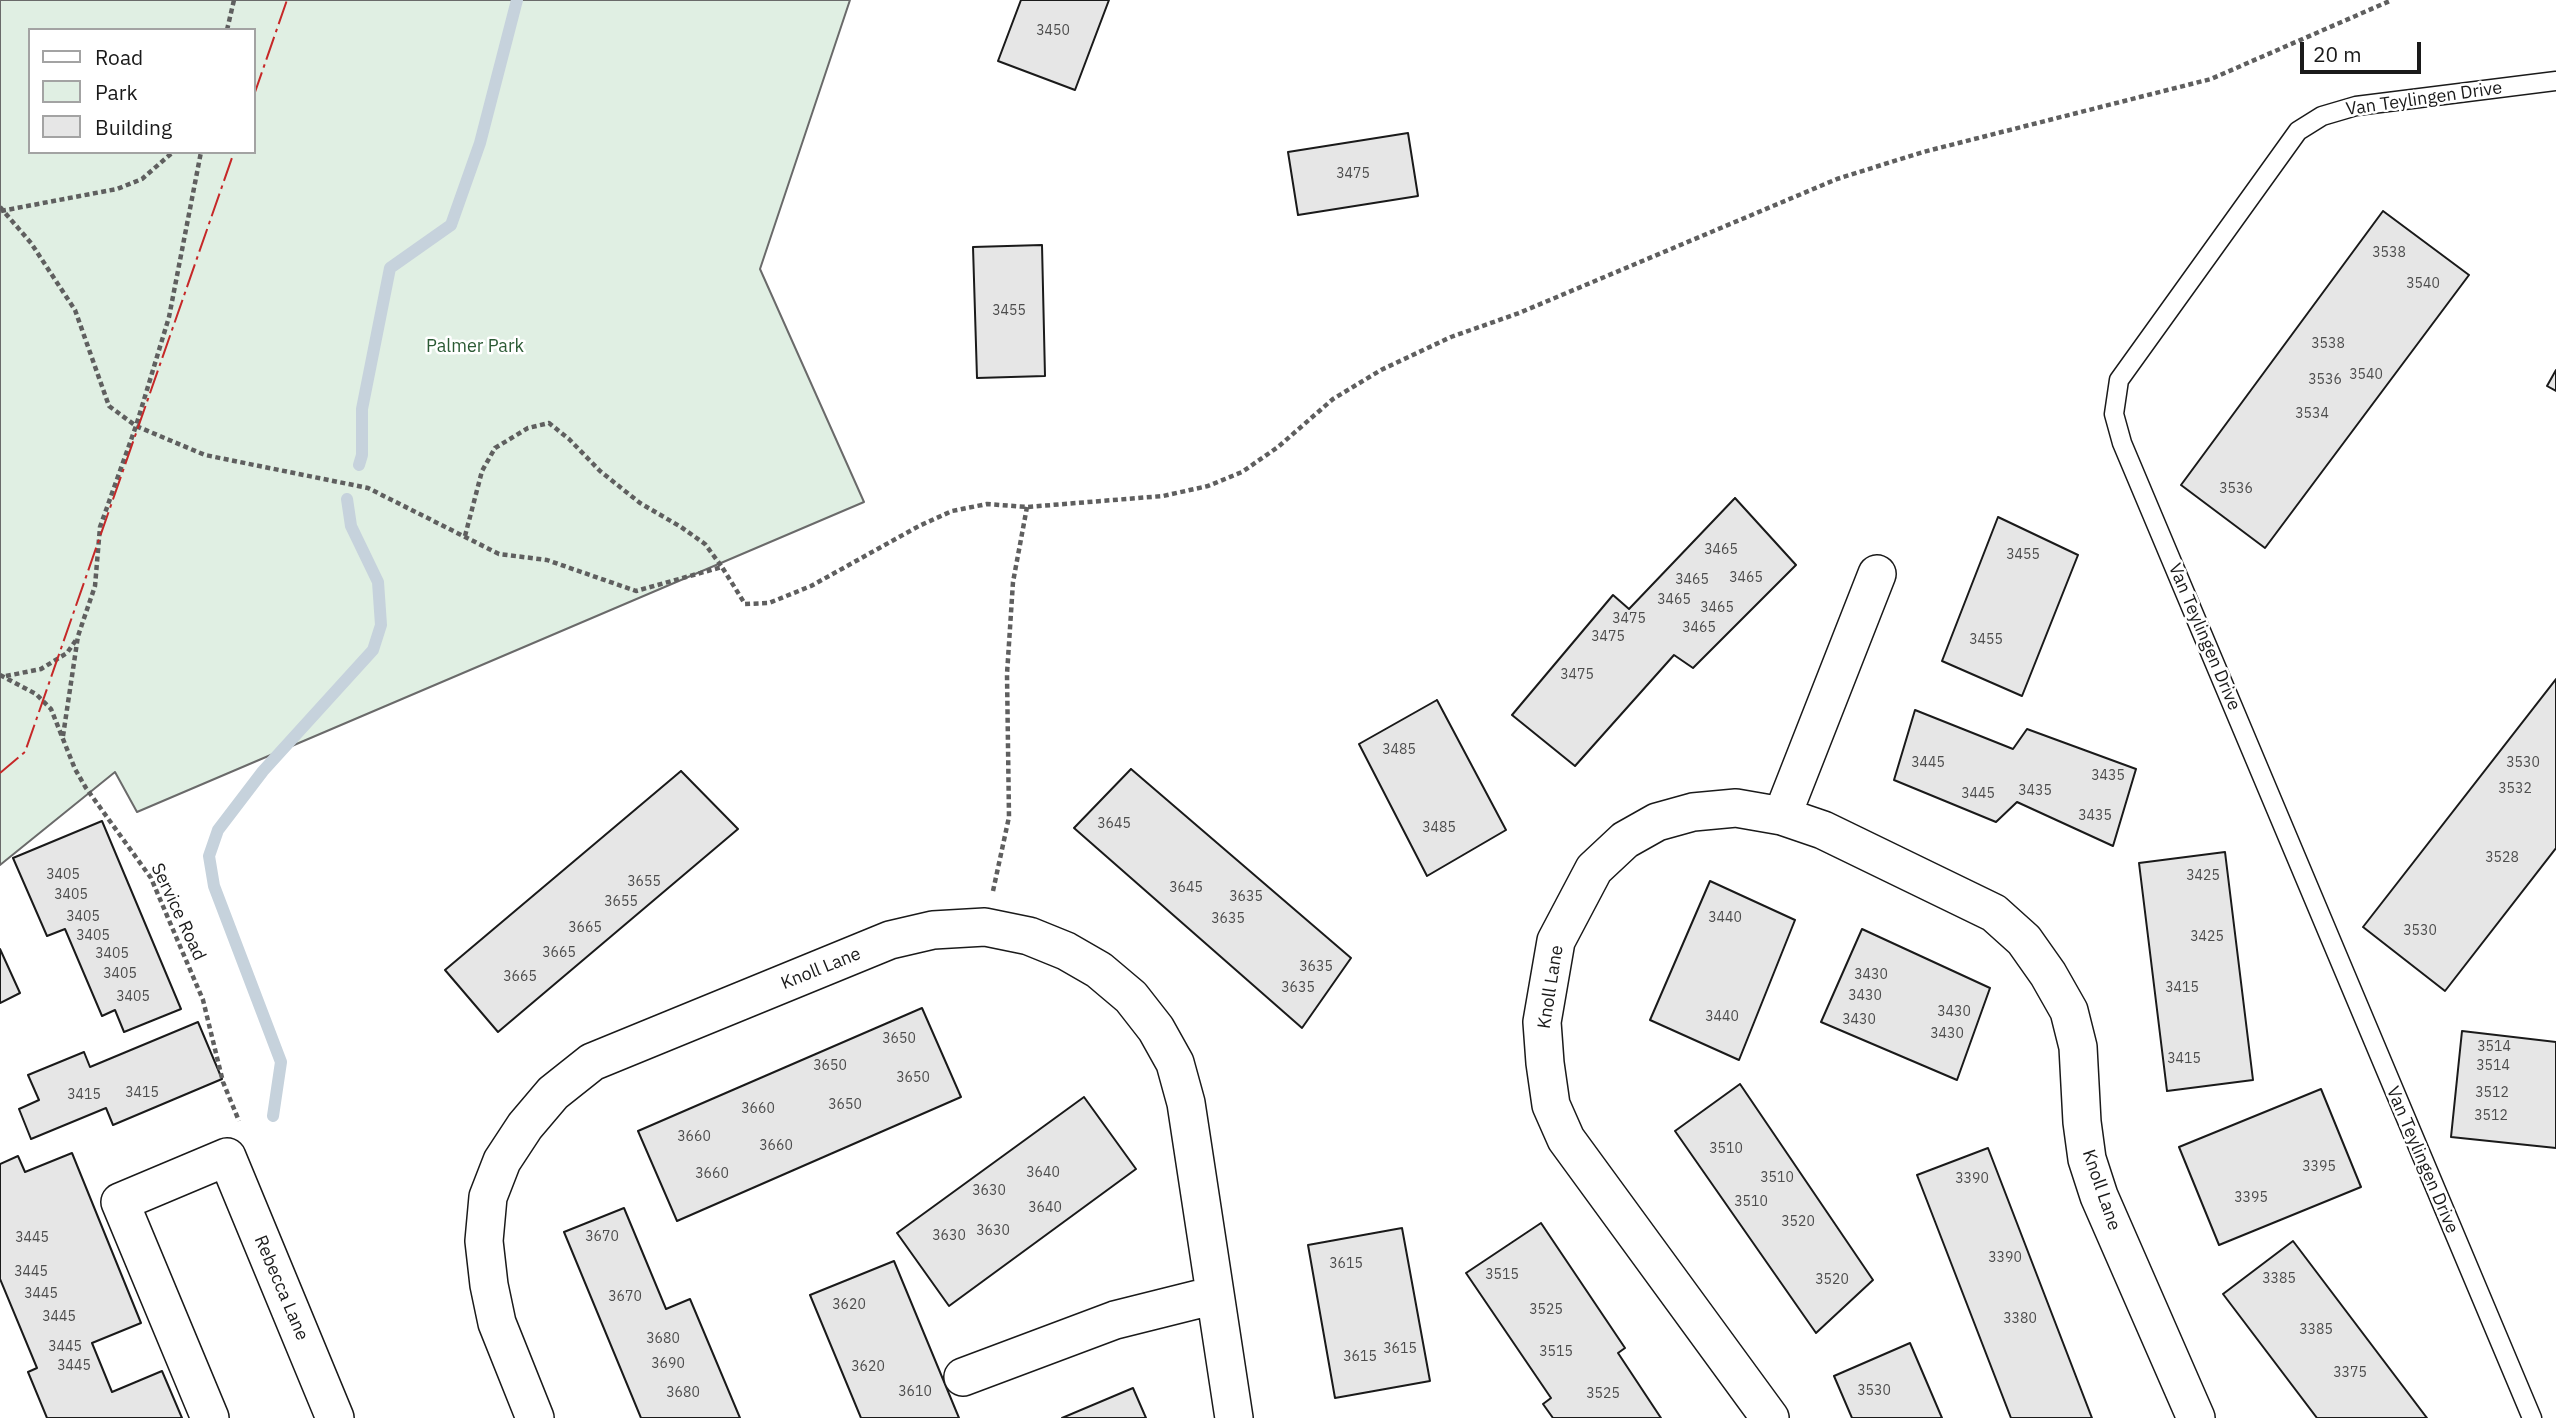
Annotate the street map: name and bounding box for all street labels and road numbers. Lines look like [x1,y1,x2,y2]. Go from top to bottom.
street label: Van Teylingen Drive [2344,77,2504,121]
street label: Van Teylingen Drive [2163,560,2245,714]
street label: Service Road [146,860,210,964]
street label: Knoll Lane [778,943,864,995]
street label: Knoll Lane [1534,944,1568,1030]
street label: Van Teylingen Drive [2381,1083,2463,1237]
street label: Knoll Lane [2077,1147,2125,1233]
street label: Rebecca Lane [249,1232,313,1344]

